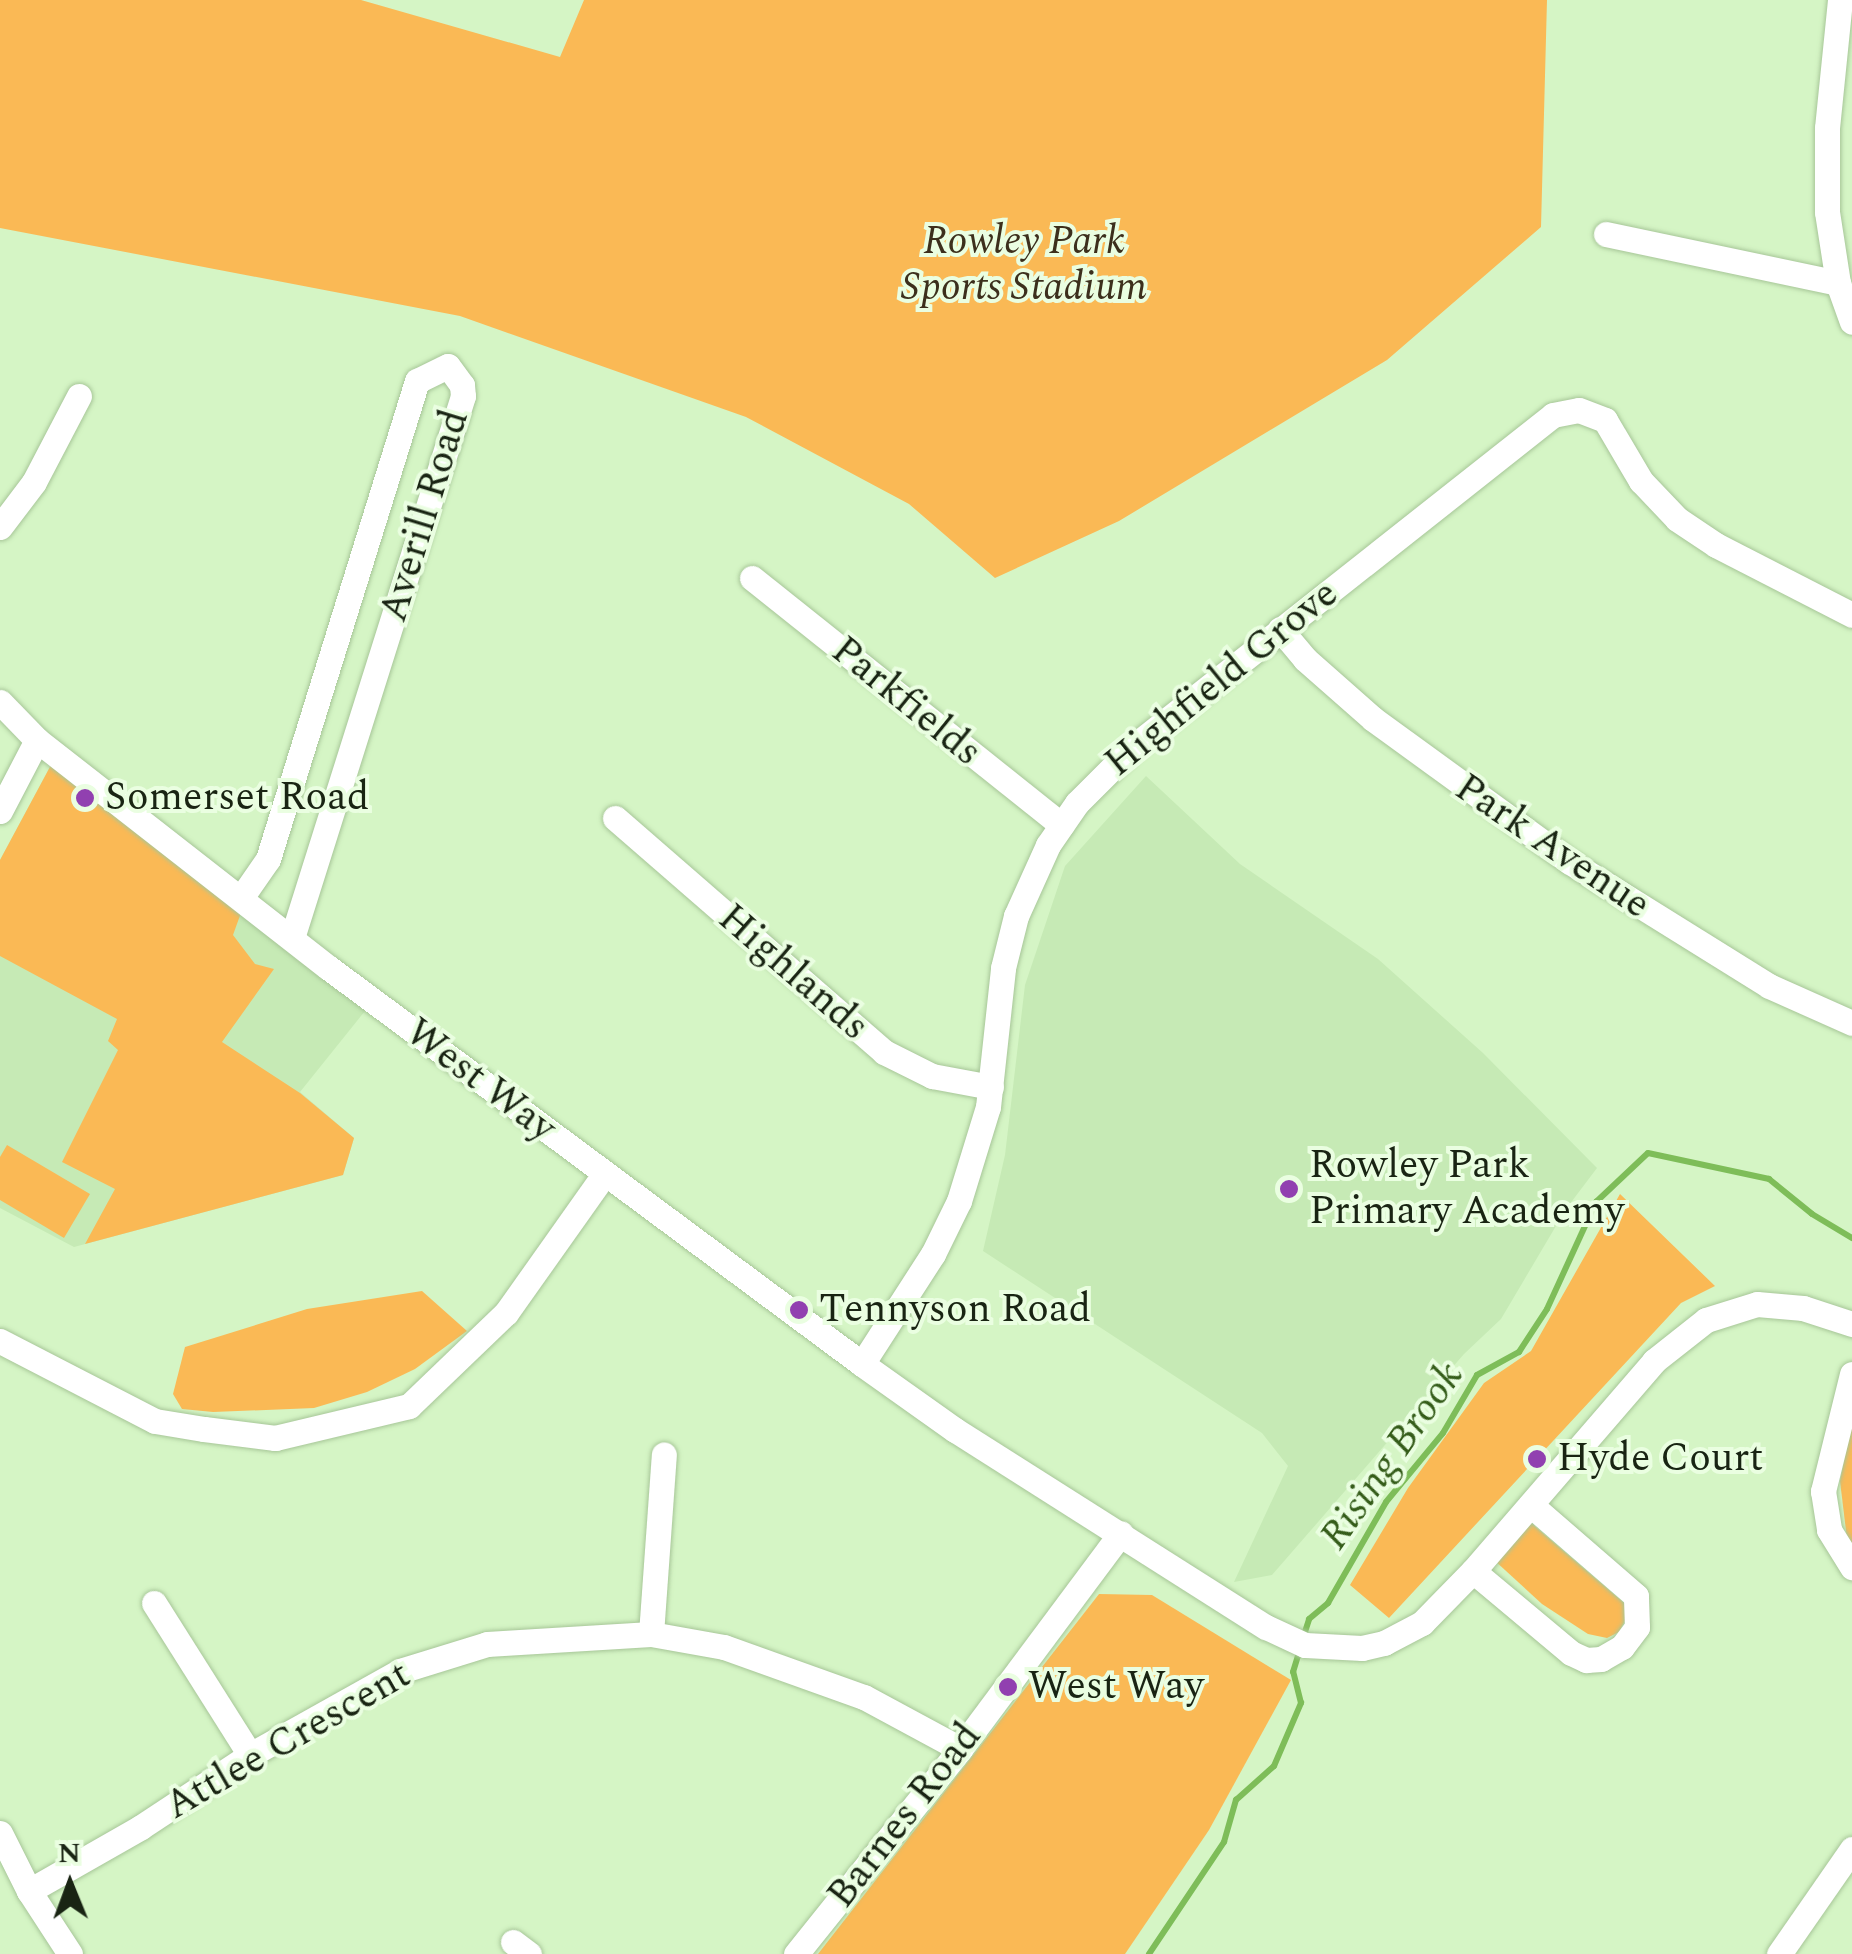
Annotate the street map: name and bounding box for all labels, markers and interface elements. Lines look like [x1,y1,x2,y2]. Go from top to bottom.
park label: Rowley Park Sports Stadium [901,218,1147,312]
street label: Averill Road [370,404,480,628]
street label: Highfield Grove [1096,570,1348,788]
street label: Parkfields [821,627,991,777]
street label: Park Avenue [1446,764,1658,930]
place label: Somerset Road [105,774,369,822]
marker: Somerset Road [74,787,96,809]
street label: Highlands [708,895,878,1051]
street label: West Way [395,1009,565,1153]
place label: Rowley Park Primary Academy [1309,1142,1624,1236]
marker: Rowley Park Primary Academy [1278,1178,1300,1200]
place label: Tennyson Road [819,1286,1091,1334]
marker: Tennyson Road [788,1299,810,1321]
water label: Rising Brook [1309,1353,1475,1559]
place label: Hyde Court [1557,1435,1763,1483]
marker: Hyde Court [1526,1448,1548,1470]
street label: Attlee Crescent [157,1651,419,1831]
place label: West Way [1028,1663,1204,1711]
marker: West Way [997,1676,1019,1698]
street label: Barnes Road [818,1714,992,1918]
text: N [58,1832,81,1875]
north arrow [20,1834,120,1934]

